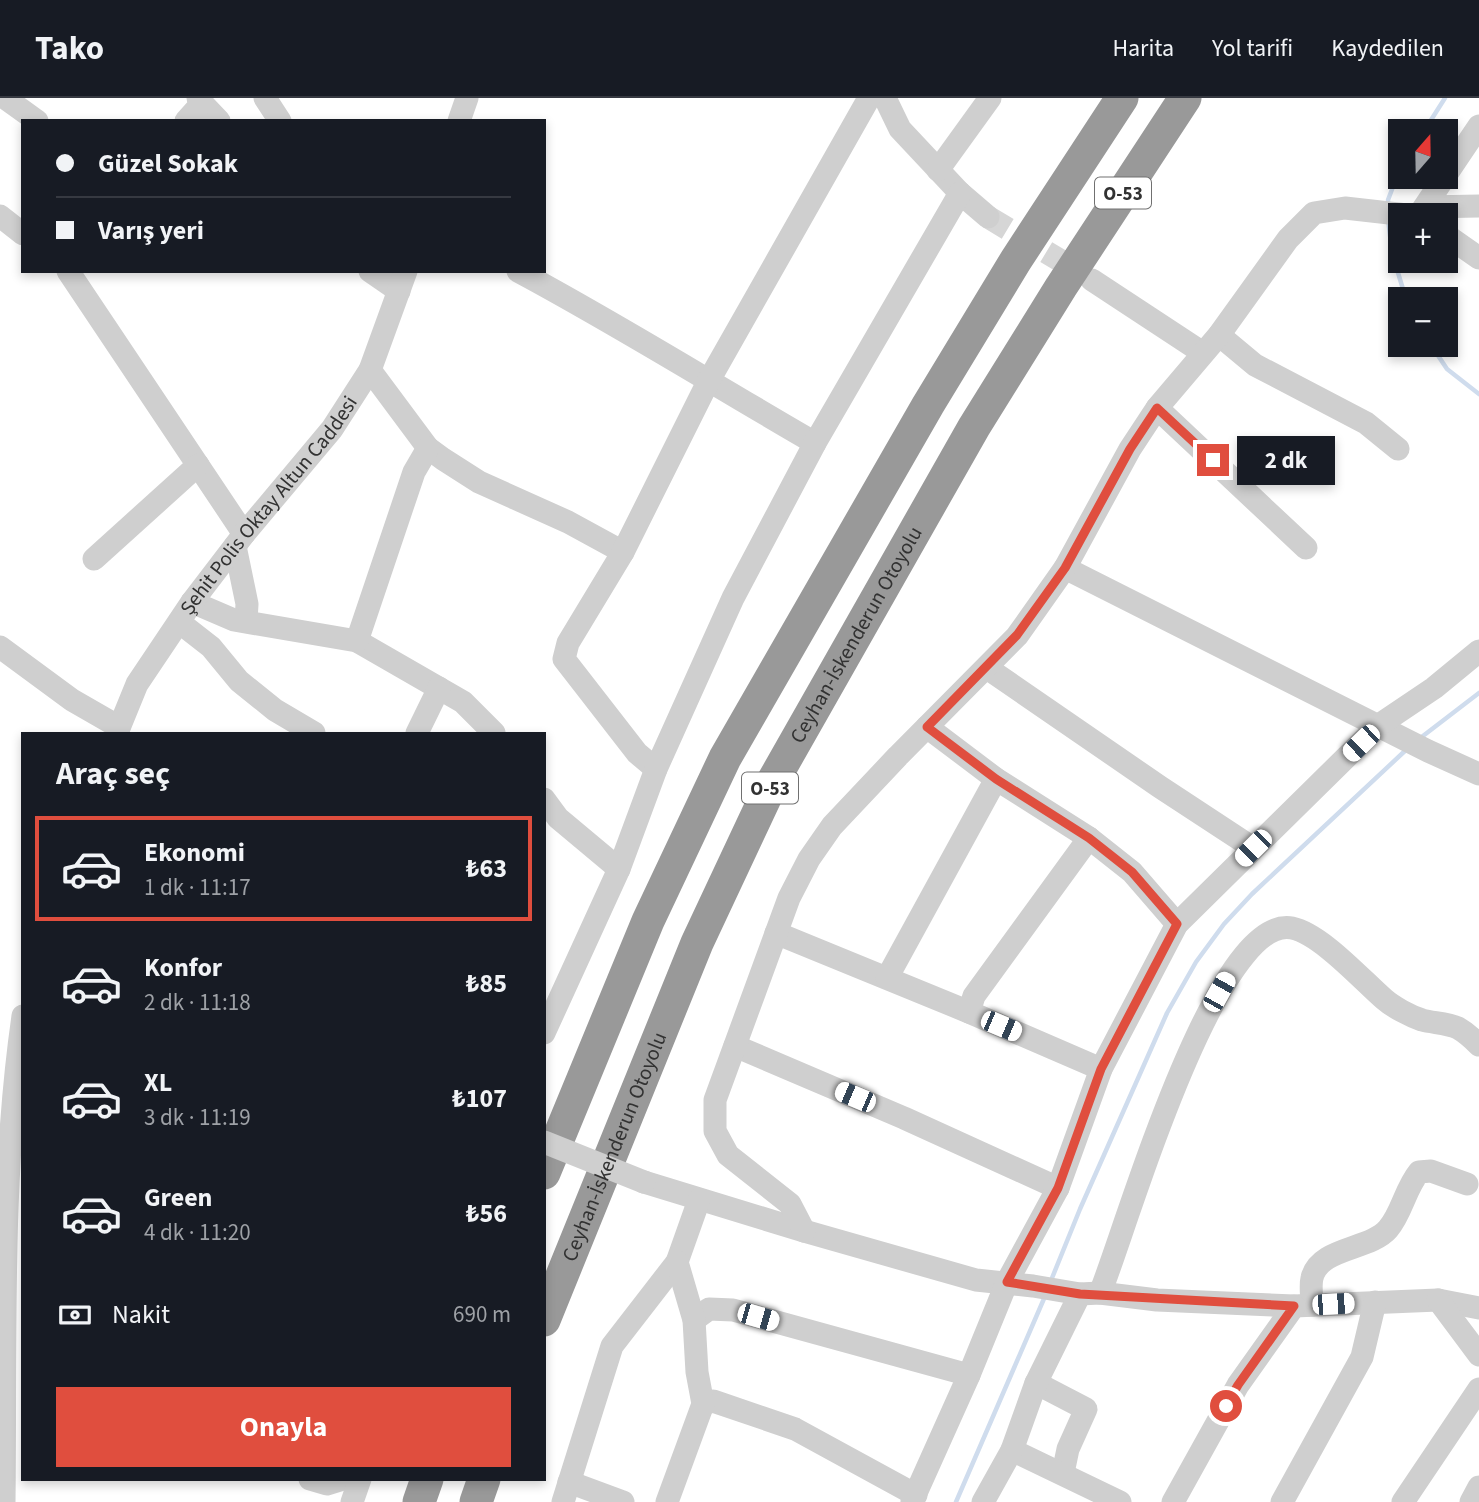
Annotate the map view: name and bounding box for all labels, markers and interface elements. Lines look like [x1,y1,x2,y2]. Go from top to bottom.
text: Tako [35,25,104,72]
text: Harita [1112,31,1174,66]
text: Yol tarifi [1212,31,1293,66]
text: Kaydedilen [1331,31,1444,66]
north arrow [1388,119,1458,189]
map controls [1388,119,1458,357]
text: Güzel Sokak [98,145,238,182]
road number: O-53 [1095,178,1151,208]
button: + [1388,203,1458,273]
text: Varış yeri [98,212,204,249]
button: − [1388,287,1458,357]
street label: Şehit Polis Oktay Altun Caddesi [172,390,365,621]
callout: 2 dk [1238,436,1336,484]
route end [1197,444,1229,476]
text: 2 dk [1265,444,1307,477]
street label: Ceyhan-İskenderun Otoyolu [782,521,930,749]
car [1339,721,1384,765]
text: Araç seç [56,751,170,797]
road number: O-53 [742,772,798,804]
car [1231,826,1276,870]
text: Ekonomi [144,834,245,871]
icon: car [60,837,123,900]
text: ₺63 [466,850,507,887]
text: 1 dk · 11:17 [144,871,251,904]
text: Konfor [144,949,222,986]
icon: car [60,952,123,1015]
text: ₺85 [466,965,507,1002]
car [1200,969,1239,1015]
text: 2 dk · 11:18 [144,986,251,1019]
car [978,1008,1025,1044]
street label: Ceyhan-İskenderun Otoyolu [554,1027,674,1266]
text: XL [144,1064,172,1101]
icon: car [60,1067,123,1130]
car [832,1079,879,1115]
text: ₺107 [452,1080,507,1117]
text: 3 dk · 11:19 [144,1101,251,1134]
text: Green [144,1179,212,1216]
icon: car [60,1182,123,1245]
text: ₺56 [466,1195,507,1232]
text: 4 dk · 11:20 [144,1216,251,1249]
car [1312,1292,1355,1316]
icon: cash [56,1296,94,1334]
text: Nakit [112,1296,170,1333]
text: 690 m [453,1298,511,1331]
car [735,1301,782,1333]
button: Onayla [56,1387,511,1467]
route start [1210,1390,1242,1422]

